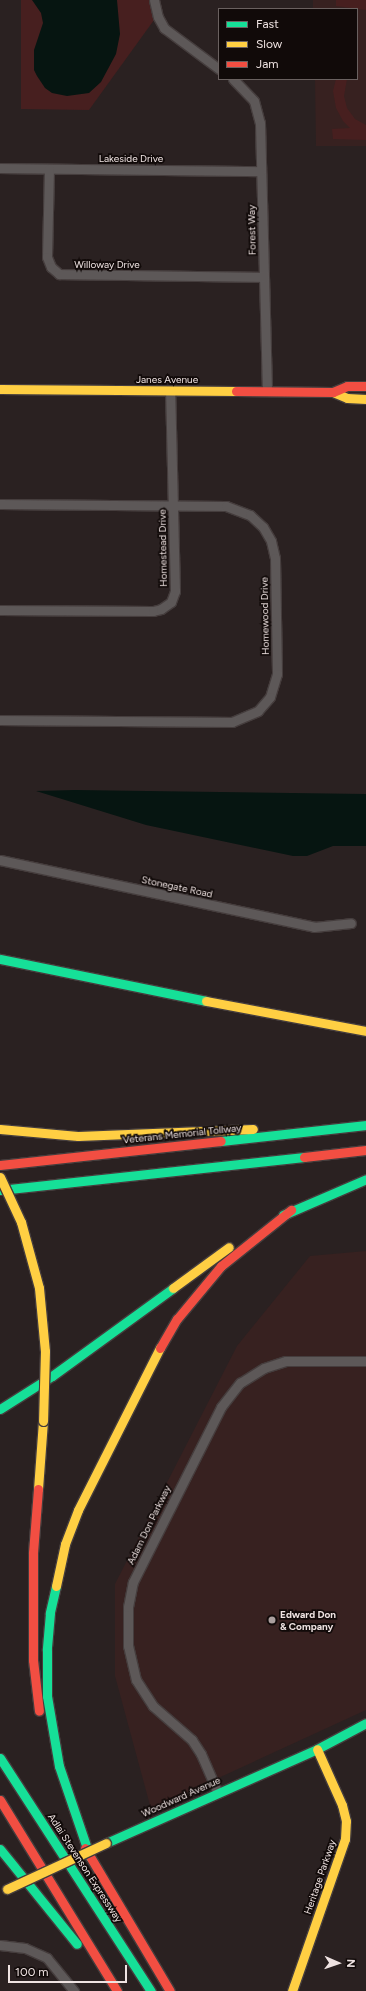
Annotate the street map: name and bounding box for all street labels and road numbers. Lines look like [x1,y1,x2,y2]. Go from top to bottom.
street label: Lakeside Drive [99,153,163,165]
street label: Forest Way [246,205,258,255]
street label: Willoway Drive [74,259,140,271]
street label: Janes Avenue [136,374,198,386]
street label: Homestead Drive [156,509,170,587]
street label: Homewood Drive [258,577,272,655]
street label: Stonegate Road [140,874,214,900]
street label: Veterans Memorial Tollway [122,1122,242,1146]
street label: Adam Don Parkway [125,1484,173,1566]
street label: Woodward Avenue [140,1774,222,1820]
street label: Adlai Stevenson Expressway [45,1811,125,1925]
street label: Heritage Parkway [302,1838,338,1916]

